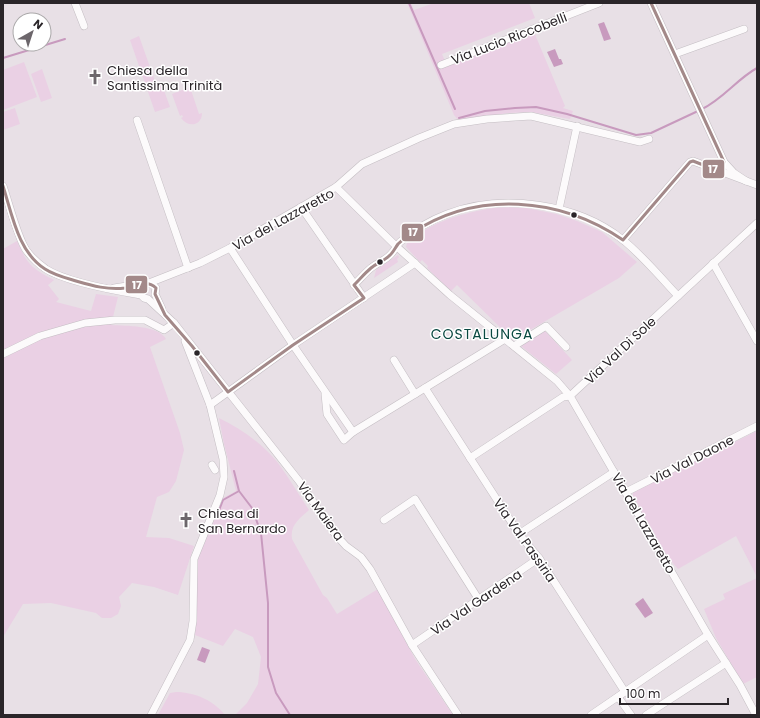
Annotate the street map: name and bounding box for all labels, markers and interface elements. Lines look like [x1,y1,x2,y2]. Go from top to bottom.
street label: Via Lucio Riccobelli [448,8,570,69]
north arrow [12,12,52,52]
text: N [30,15,47,33]
place label: Chiesa della Santissima Trinità [107,61,222,95]
church icon: Chiesa della Santissima Trinità [86,68,104,86]
line badge: 17 [702,159,725,179]
text: 17 [708,161,718,177]
street label: Via del Lazzaretto [229,184,337,255]
unlabelled marker [569,210,579,220]
line badge: 17 [401,223,424,242]
text: 17 [408,224,418,240]
unlabelled marker [375,257,385,267]
line badge: 17 [125,275,148,294]
text: 17 [132,277,142,293]
street label: Via Val Di Sole [580,312,660,389]
district label: COSTALUNGA [431,324,533,344]
unlabelled marker [192,348,202,358]
street label: Via Val Daone [647,430,737,489]
street label: Via del Lazzaretto [607,469,680,577]
street label: Via Maiera [293,478,349,545]
street label: Via Val Passiria [489,495,561,586]
place label: Chiesa di San Bernardo [198,504,286,538]
church icon: Chiesa di San Bernardo [177,511,195,529]
street label: Via Val Gardena [427,565,526,640]
scale bar [620,680,728,706]
text: 100 m [626,685,660,702]

